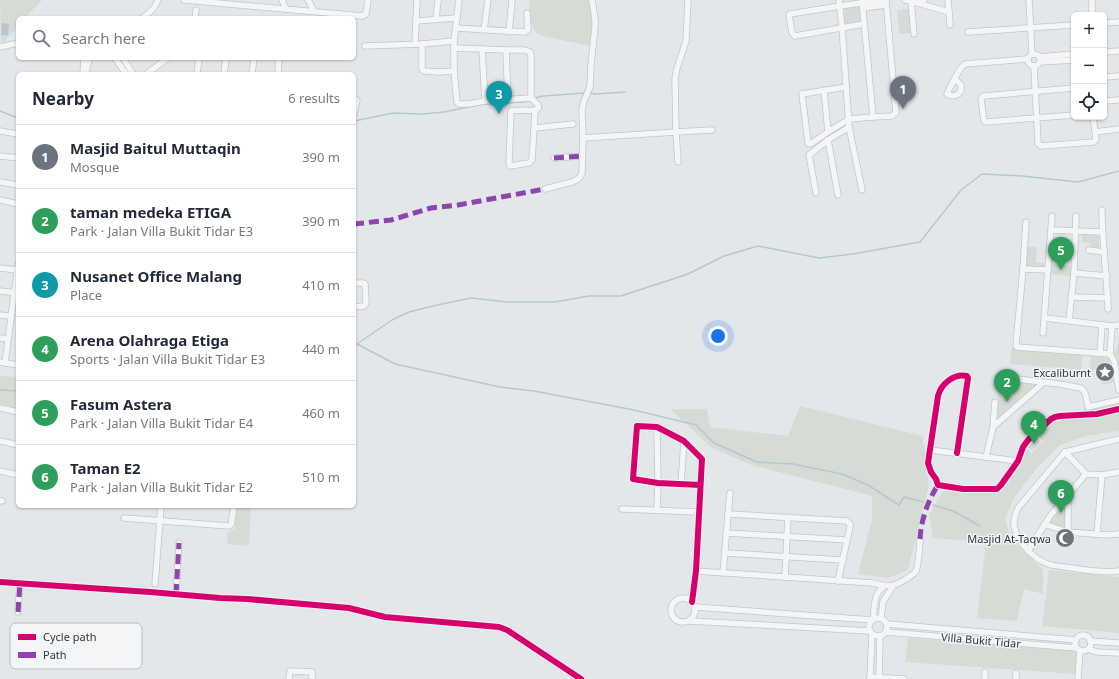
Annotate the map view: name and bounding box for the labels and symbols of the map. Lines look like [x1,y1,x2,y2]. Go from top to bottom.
pin: 1 [890,76,916,109]
pin: 3 [486,81,512,114]
pin: 5 [1048,237,1074,270]
your location [708,326,728,346]
place icon: Excaliburnt [1094,361,1116,383]
place label: Excaliburnt [1033,365,1091,380]
pin: 2 [994,369,1020,402]
pin: 4 [1021,411,1047,444]
pin: 6 [1048,480,1074,513]
mosque icon: Masjid At-Taqwa [1054,527,1076,549]
place label: Masjid At-Taqwa [967,531,1051,546]
legend [10,623,142,669]
text: Cycle path [43,629,96,644]
street label: Villa Bukit Tidar [940,629,1022,651]
text: Path [43,647,67,662]

